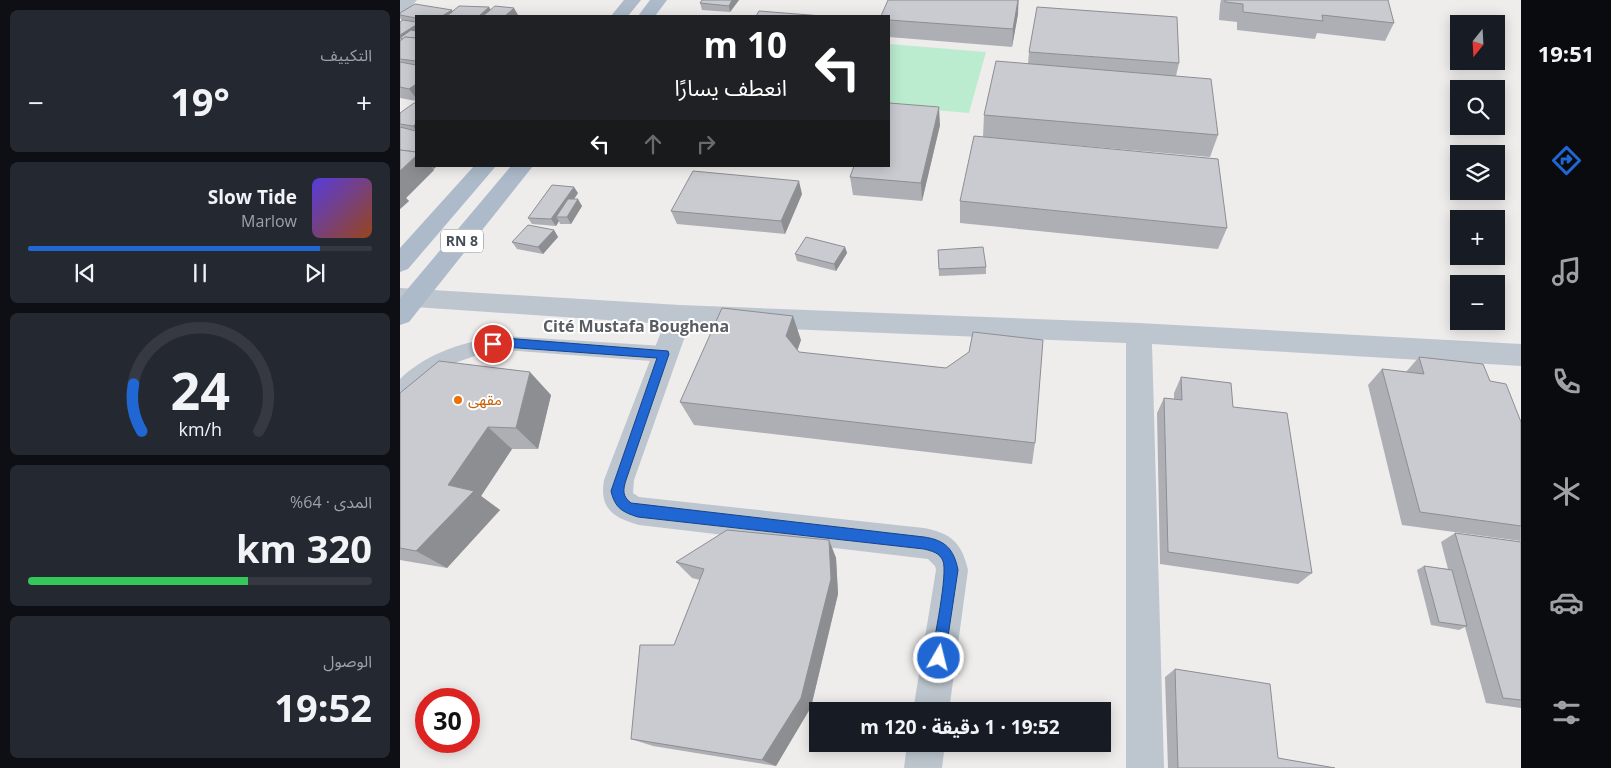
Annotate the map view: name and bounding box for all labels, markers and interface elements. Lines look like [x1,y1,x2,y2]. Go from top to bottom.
north arrow [1450,15,1505,70]
map controls [1450,15,1505,330]
text: 10 m [704,21,787,68]
icon: left [805,35,870,100]
text: 19:51 [1538,38,1594,68]
text: التكييف [320,44,372,66]
text: انعطف يسارًا [674,72,787,102]
text: 19° [170,75,230,127]
button: search [1450,80,1505,135]
text: − [28,83,44,121]
text: + [356,83,372,121]
icon: left [586,130,614,158]
icon: ahead [639,130,667,158]
icon: right [692,130,720,158]
icon: directions [1549,143,1584,178]
button: layers [1450,145,1505,200]
text: Slow Tide [208,184,297,210]
text: Marlow [241,210,297,232]
button: + [1450,210,1505,265]
road number: RN 8 [441,230,483,252]
icon: music [1549,254,1584,289]
icon: previous [71,259,99,287]
icon: pause [186,259,214,287]
icon: next [301,259,329,287]
button: − [1450,275,1505,330]
district label: Cité Mustafa Boughena [543,315,729,337]
pin [472,323,514,365]
icon: arrive [479,330,507,358]
text: 24 [170,354,230,425]
icon: phone [1549,364,1584,399]
place label: مقهى [468,389,502,409]
marker: مقهى [452,394,464,406]
text: km/h [178,417,222,441]
icon: climate [1549,474,1584,509]
text: المدى · 64% [290,491,372,513]
text: 320 km [236,522,372,574]
icon: car [1549,585,1584,620]
position arrow [912,631,964,683]
text: الوصول [323,650,372,672]
text: 19:52 [274,681,372,733]
speed limit sign: 30 [415,688,480,753]
icon: filters [1549,695,1584,730]
text: 19:52 · 1 دقيقة · 120 m [860,714,1060,740]

